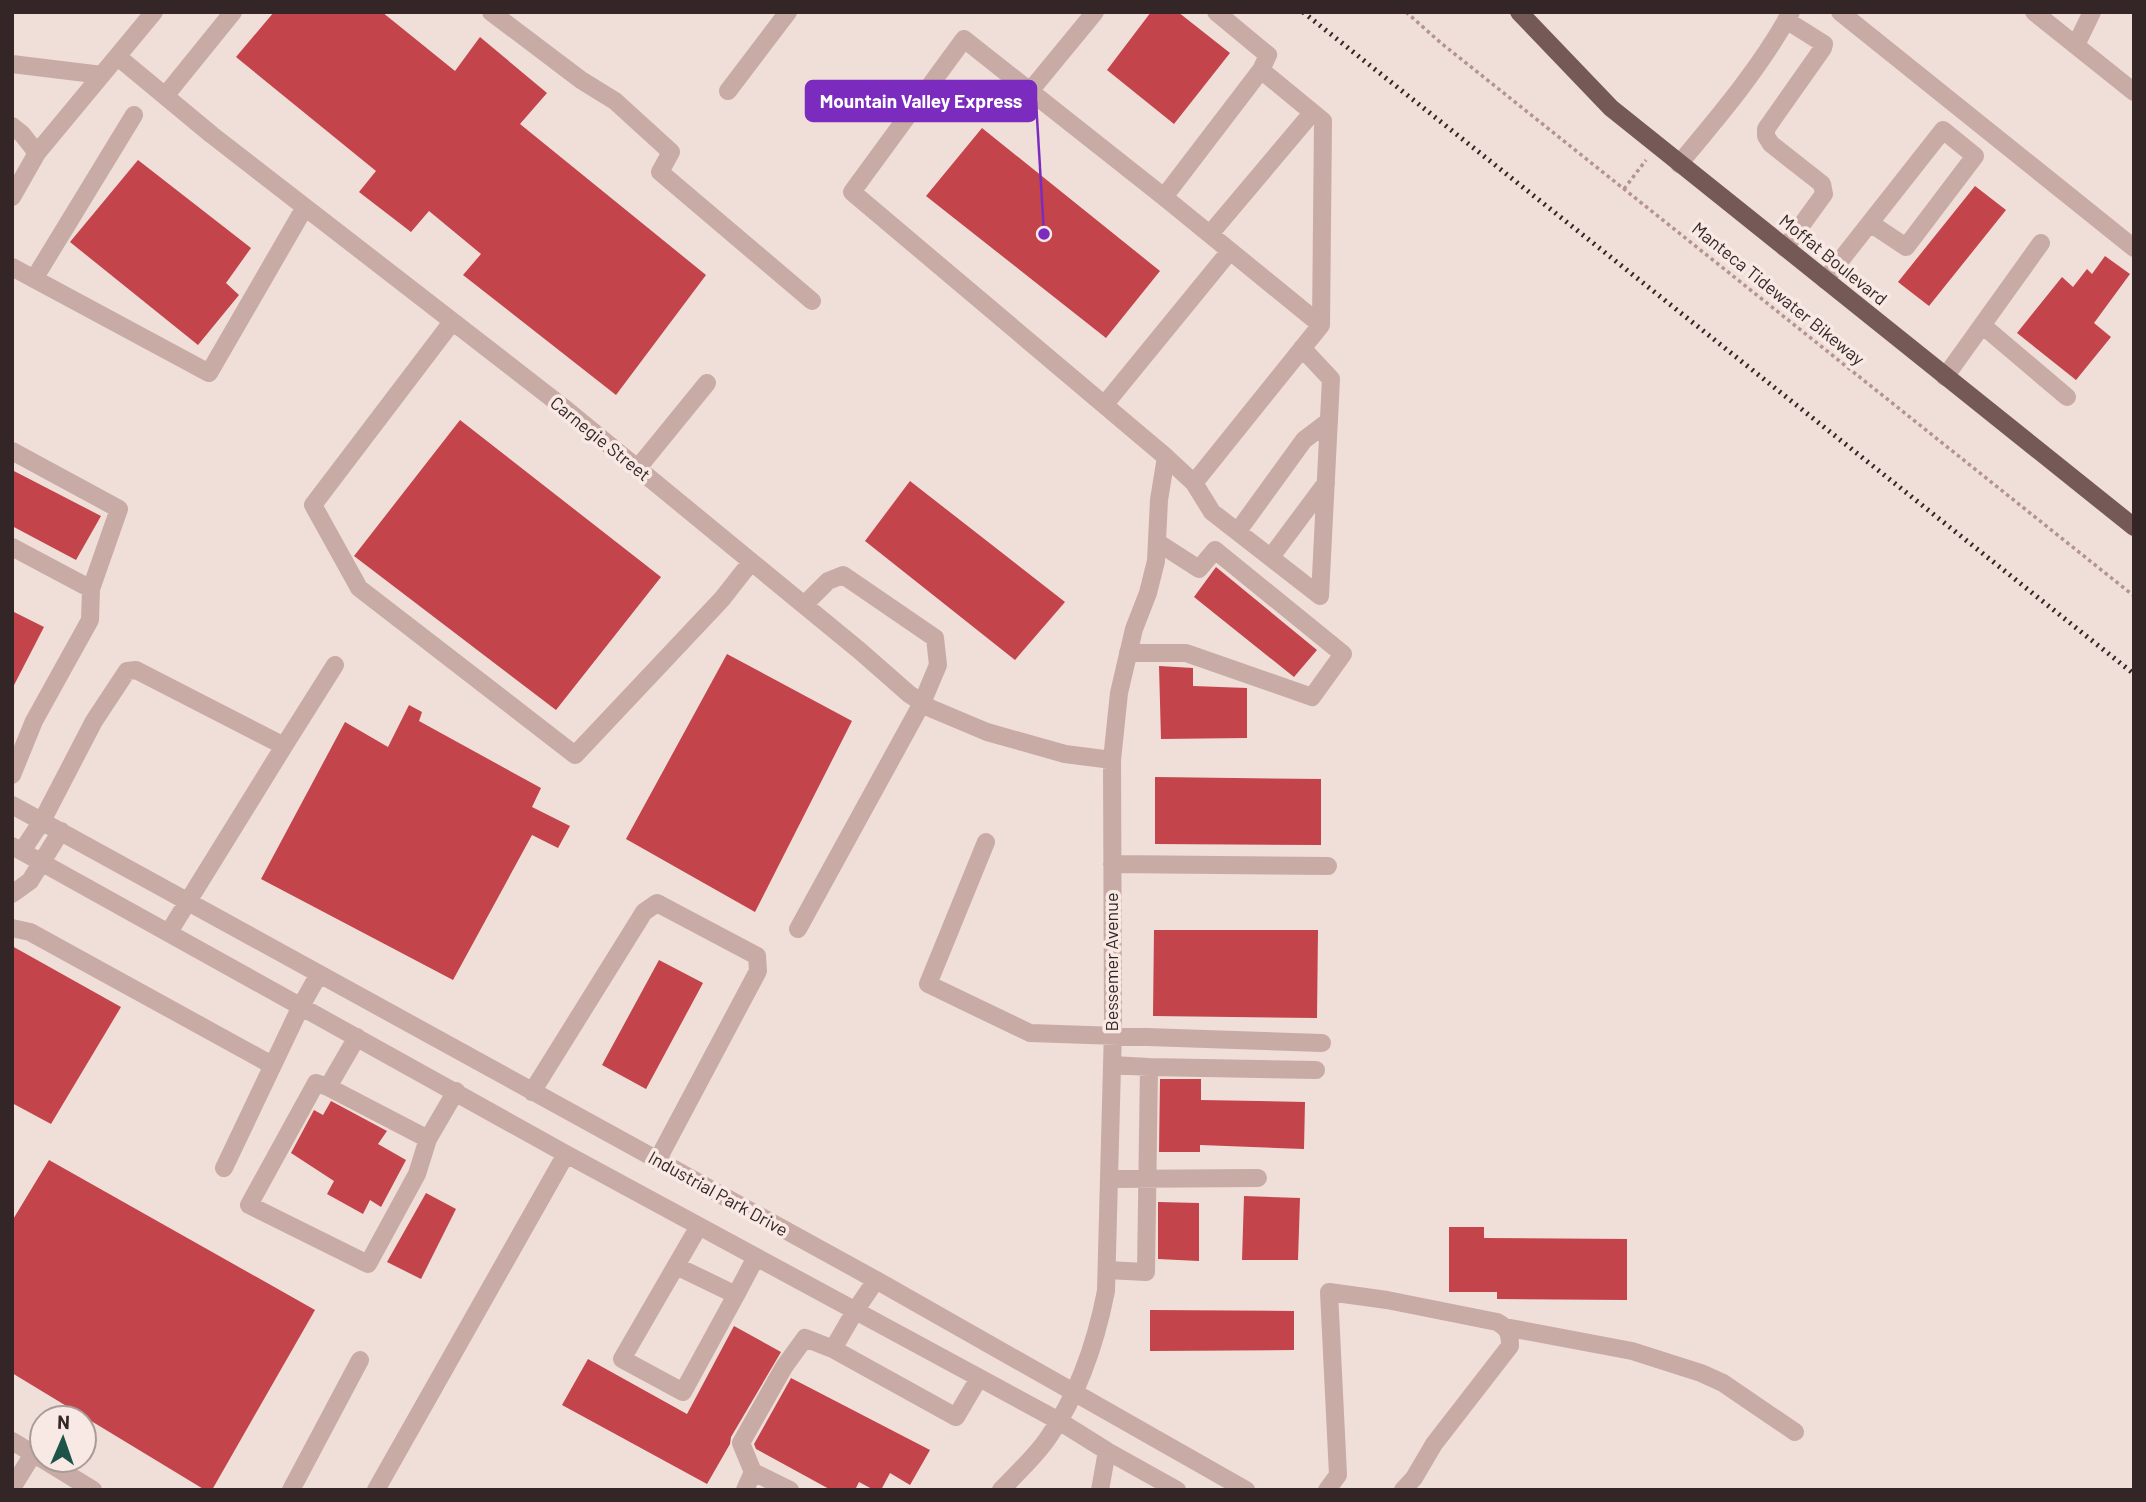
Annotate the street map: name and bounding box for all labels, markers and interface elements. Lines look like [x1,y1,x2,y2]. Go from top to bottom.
callout: Mountain Valley Express [806,81,1036,121]
text: Mountain Valley Express [820,89,1022,112]
street label: Moffat Boulevard [1775,209,1892,309]
street label: Manteca Tidewater Bikeway [1688,217,1869,370]
street label: Carnegie Street [546,391,655,485]
street label: Bessemer Avenue [1100,892,1122,1032]
street label: Industrial Park Drive [645,1146,792,1241]
north arrow [28,1404,98,1474]
text: N [57,1410,70,1433]

